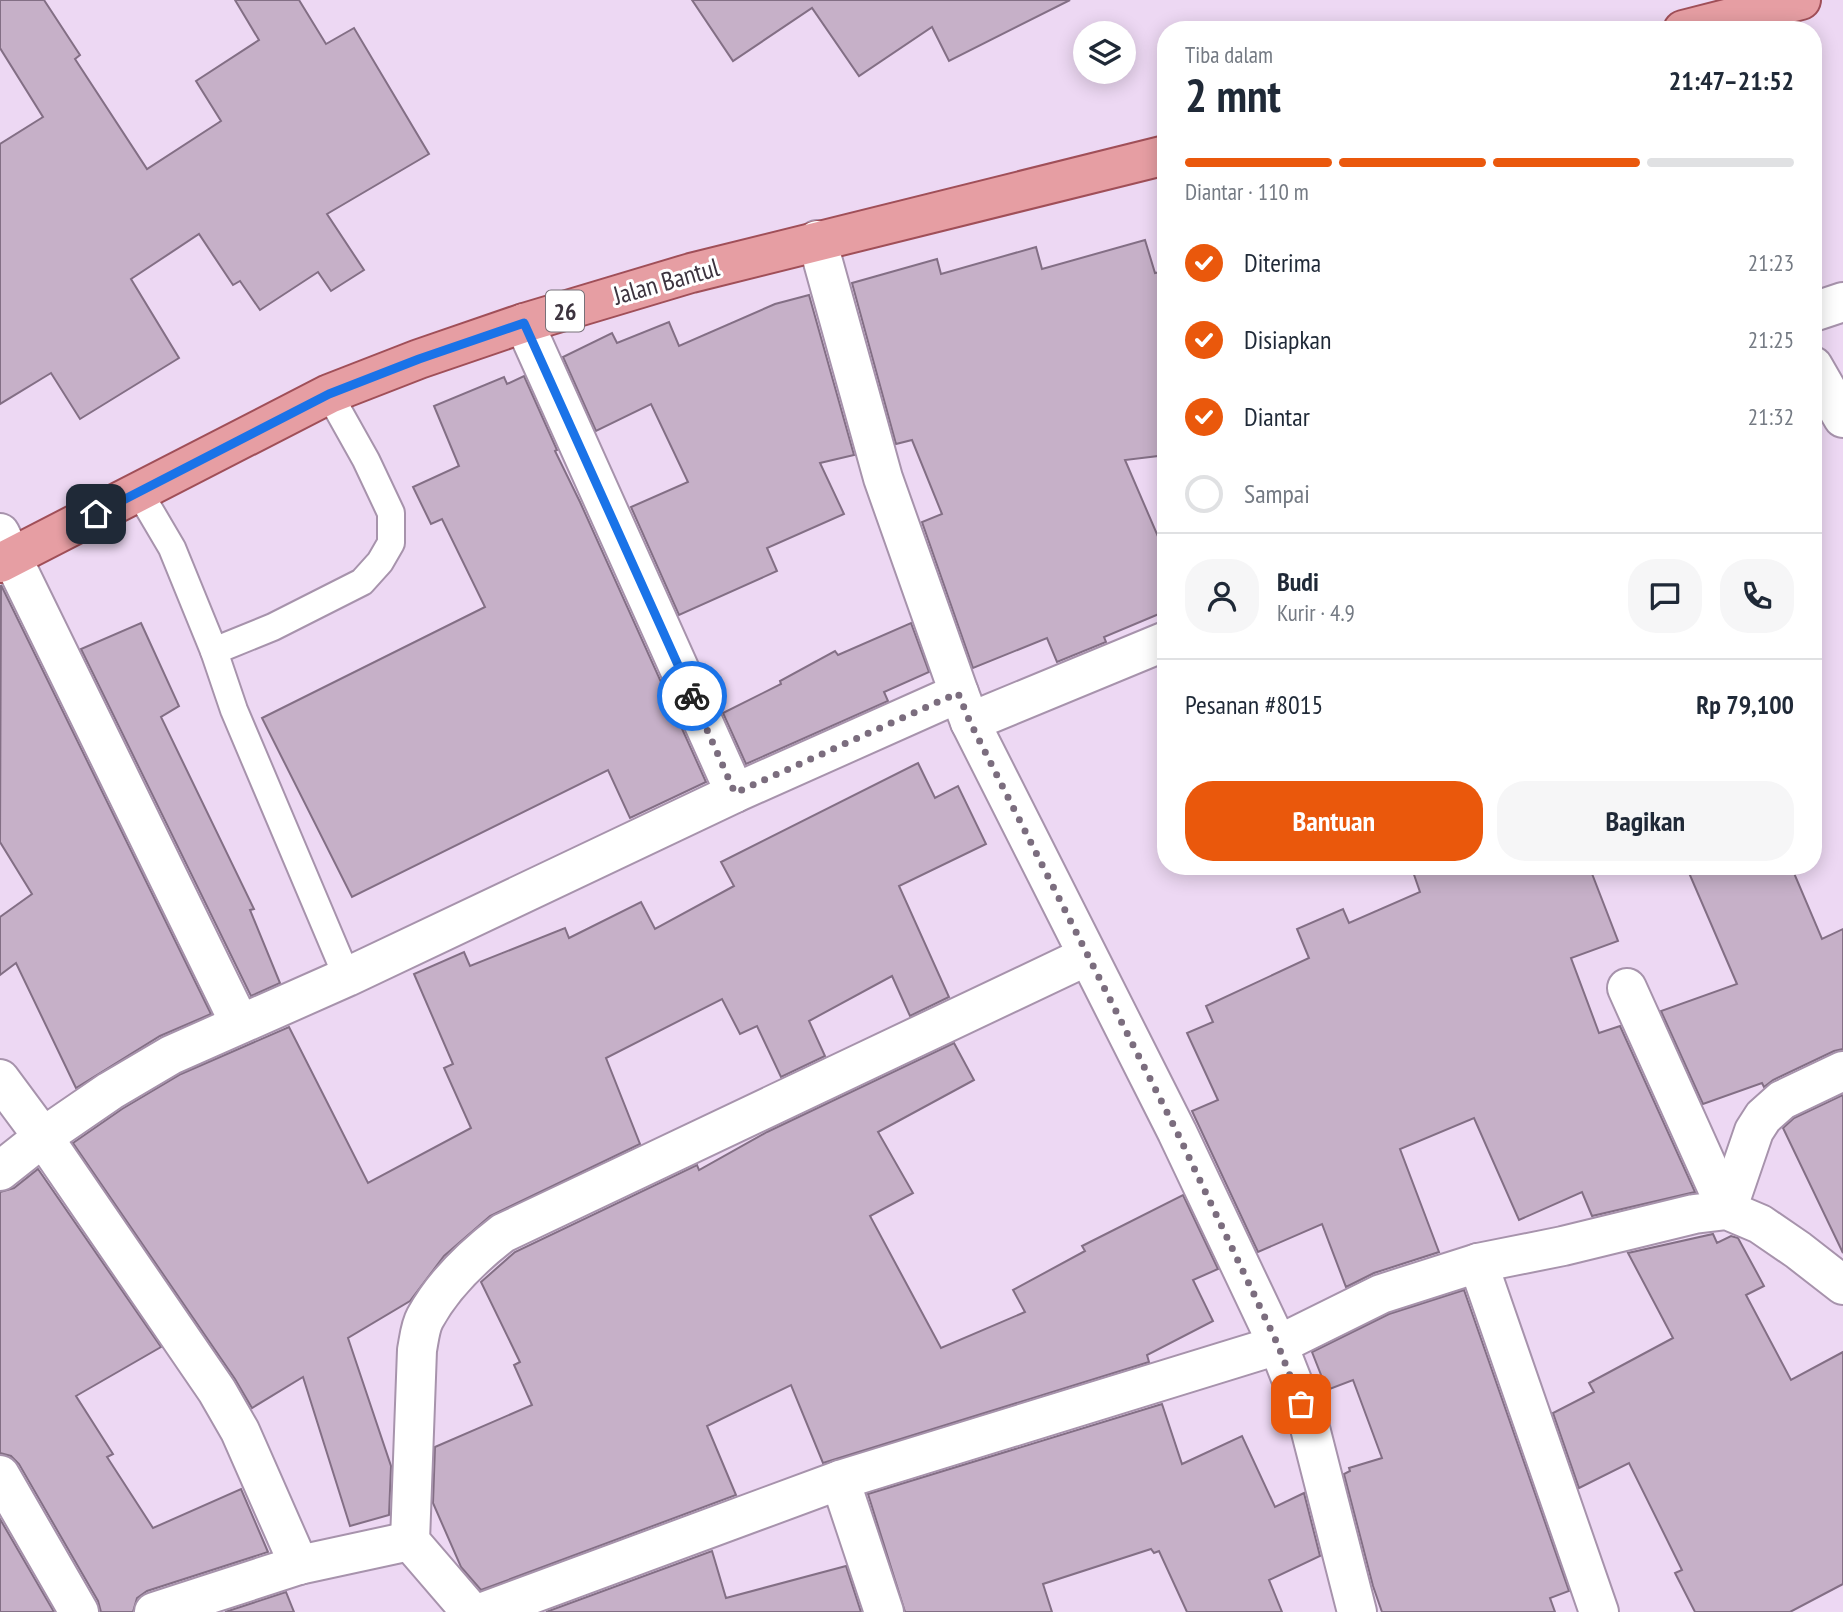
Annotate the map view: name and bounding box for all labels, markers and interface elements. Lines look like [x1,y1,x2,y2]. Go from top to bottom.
map controls [1073,21,1136,84]
button: layers [1073,21,1136,84]
text: Tiba dalam [1185,40,1273,69]
text: 21:47–21:52 [1669,64,1794,97]
text: 2 mnt [1185,65,1281,125]
text: Diantar · 110 m [1185,177,1309,206]
icon: check [1185,244,1223,282]
text: Diterima [1244,246,1321,279]
text: 21:23 [1748,248,1794,277]
street label: Jalan Bantul [608,250,723,312]
road number: 26 [546,290,584,332]
icon: check [1185,321,1223,359]
text: Disiapkan [1244,323,1331,356]
text: 21:25 [1748,325,1794,354]
icon: check [1185,398,1223,436]
text: Diantar [1244,400,1310,433]
text: 21:32 [1748,402,1794,431]
text: Sampai [1244,477,1310,510]
pin [66,484,126,544]
icon: home [77,495,115,533]
button: person [1185,559,1259,633]
button: chat [1628,559,1702,633]
button: phone [1720,559,1794,633]
text: Budi [1277,565,1319,598]
text: Kurir · 4.9 [1277,598,1355,627]
courier [657,661,727,731]
icon: bike [673,677,711,715]
text: Pesanan #8015 [1185,688,1323,721]
text: Rp 79,100 [1696,688,1794,721]
button: Bantuan [1185,781,1483,861]
button: Bagikan [1497,781,1794,861]
pin [1271,1374,1331,1434]
icon: bag [1282,1385,1320,1423]

